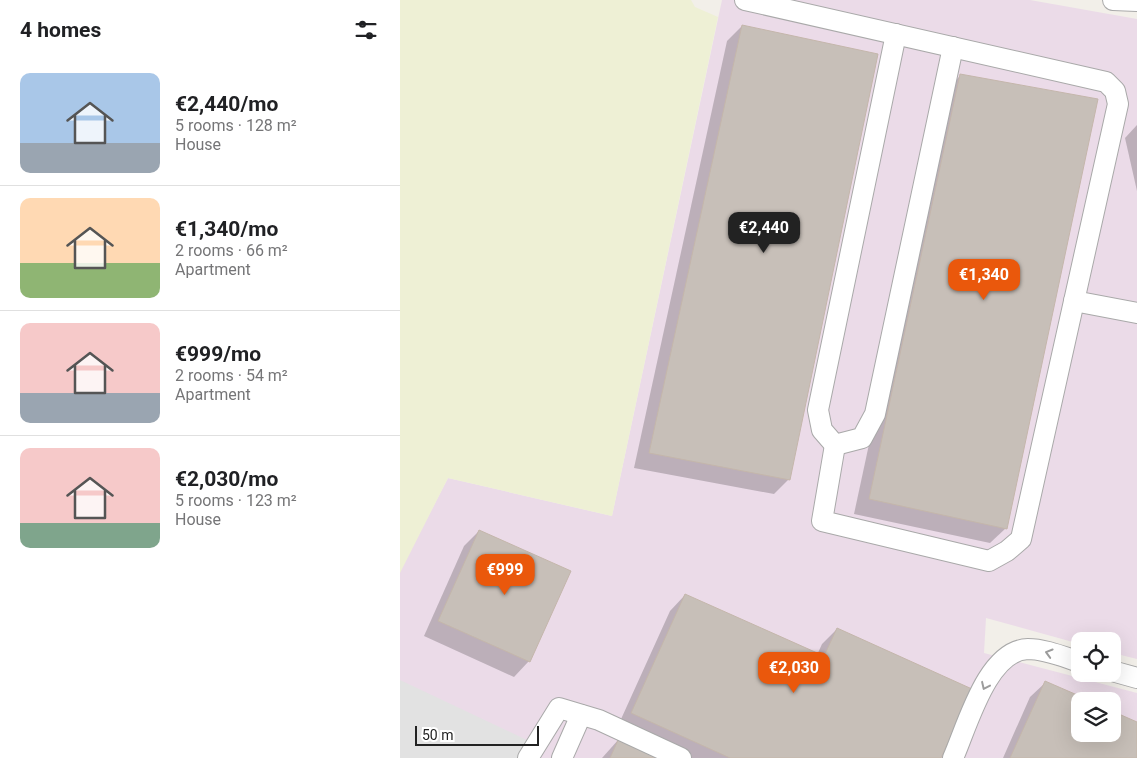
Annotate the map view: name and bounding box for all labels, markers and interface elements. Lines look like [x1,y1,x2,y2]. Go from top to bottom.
icon: filters [352,16,380,44]
text: 4 homes [20,18,101,42]
text: €2,440/mo [175,92,278,116]
icon: home [60,93,120,153]
text: 5 rooms · 128 m² [175,116,297,135]
text: House [175,135,221,154]
pin: €2,440 [723,212,805,254]
text: €1,340/mo [175,217,278,241]
icon: home [60,218,120,278]
text: €2,440 [739,218,789,237]
text: 2 rooms · 66 m² [175,241,288,260]
pin: €1,340 [943,258,1025,301]
text: Apartment [175,260,251,279]
text: €1,340 [959,265,1009,284]
text: €999/mo [175,342,261,366]
icon: home [60,343,120,403]
text: 2 rooms · 54 m² [175,366,288,385]
text: Apartment [175,385,251,404]
text: €2,030/mo [175,467,278,491]
icon: home [60,468,120,528]
text: 5 rooms · 123 m² [175,491,297,510]
text: House [175,510,221,529]
pin: €999 [475,554,535,596]
text: €999 [487,560,523,579]
map controls [1071,632,1121,742]
button: locate [1071,632,1121,682]
one-way arrow [1045,649,1053,659]
pin: €2,030 [753,652,835,694]
text: €2,030 [769,658,819,677]
one-way arrow [980,681,991,690]
button: layers [1071,692,1121,742]
scale bar [415,723,539,746]
text: 50 m [422,727,454,743]

